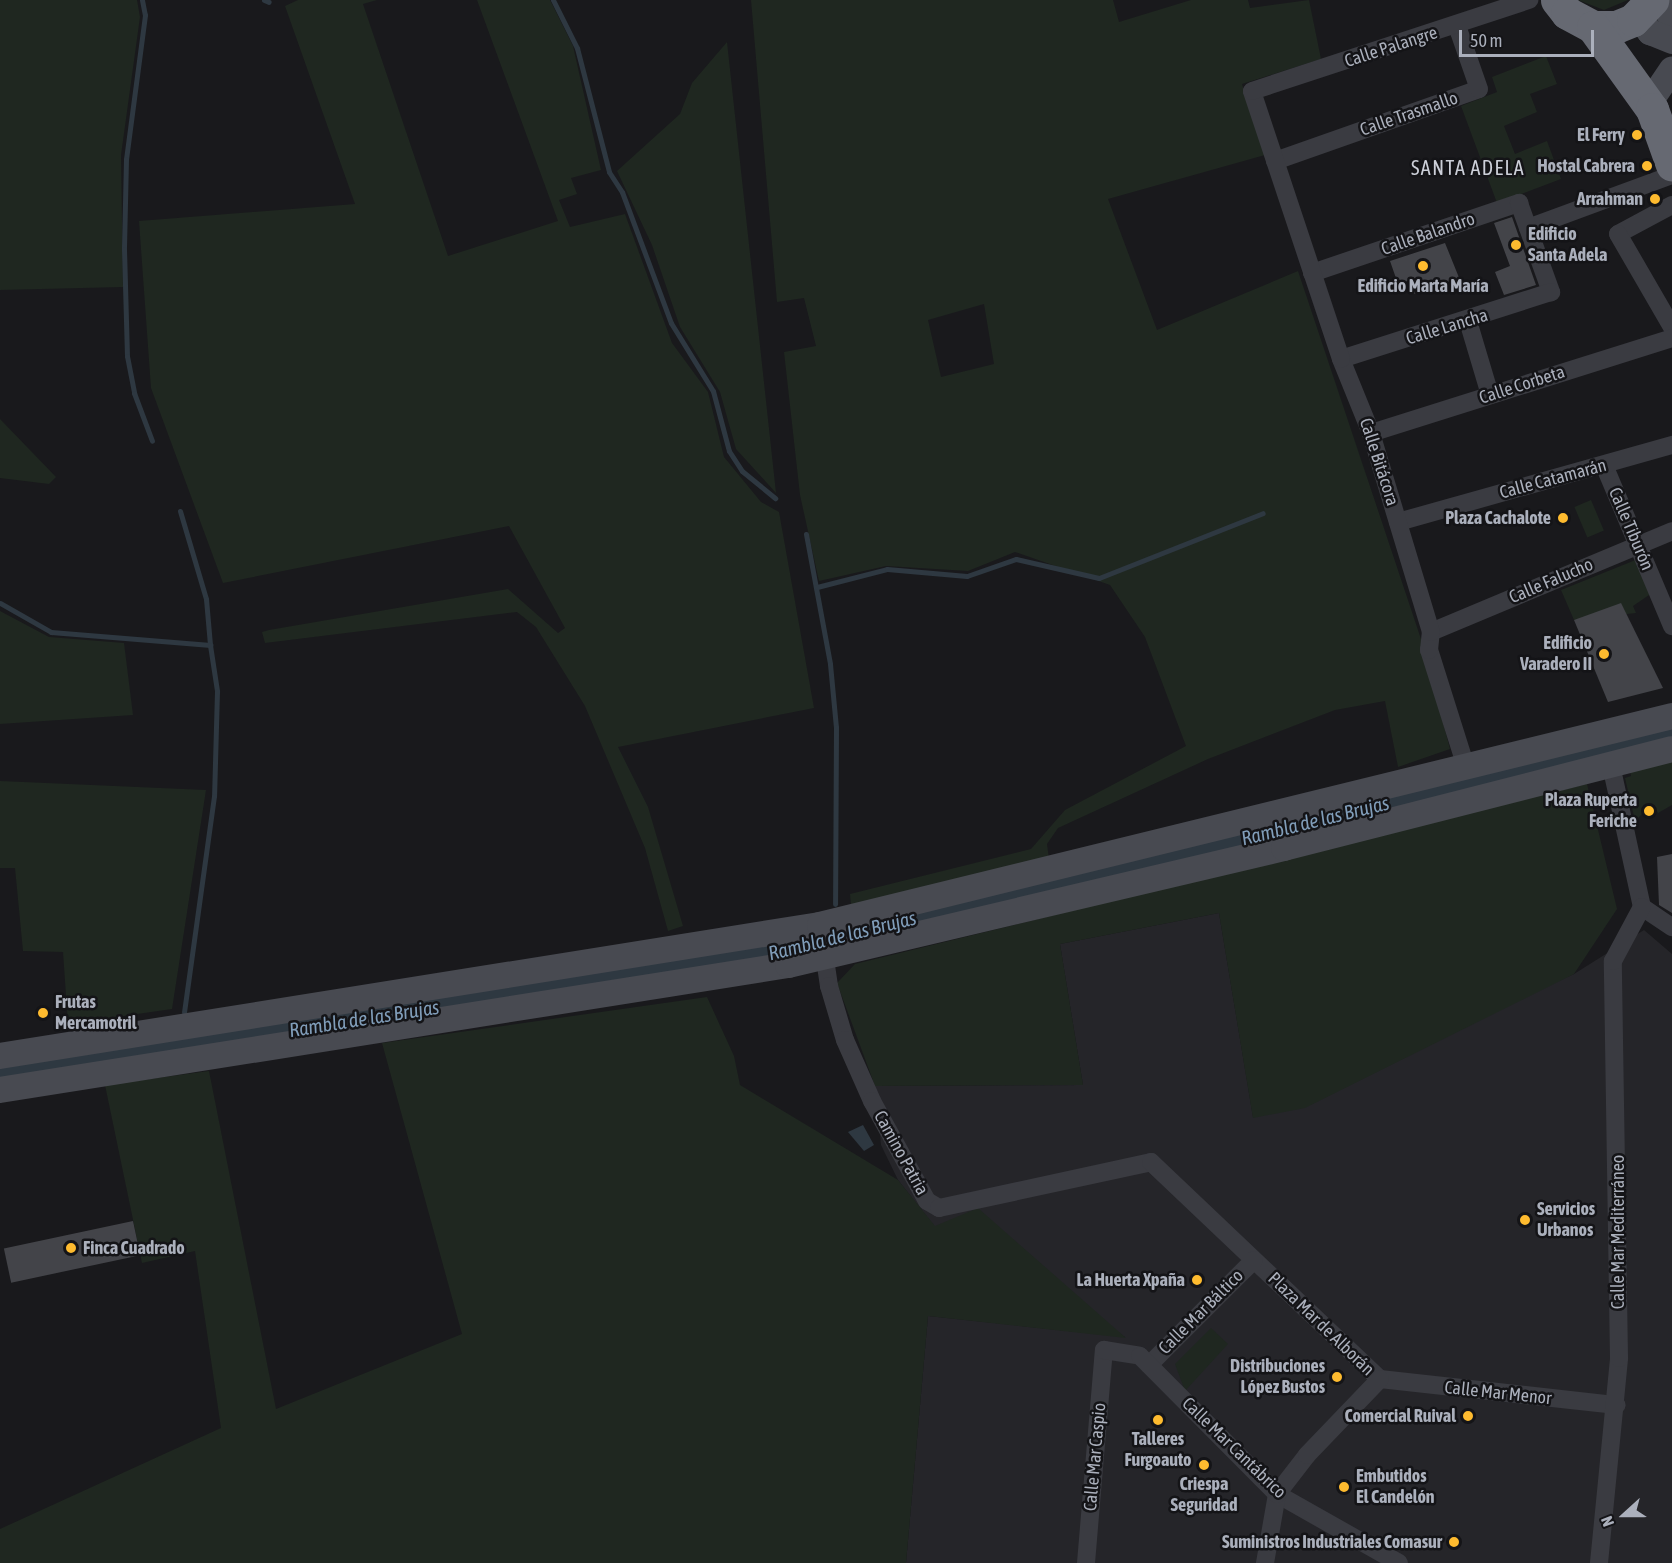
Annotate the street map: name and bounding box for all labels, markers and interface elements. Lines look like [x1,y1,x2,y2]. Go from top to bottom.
scale bar [1462,18,1597,56]
street label: Calle Palangre [1342,22,1440,72]
text: 50 m [1470,30,1502,51]
street label: Calle Trasmallo [1357,87,1461,141]
place label: El Ferry [1577,124,1625,146]
marker: El Ferry [1630,128,1644,142]
district label: SANTA ADELA [1411,155,1525,179]
place label: Hostal Cabrera [1537,155,1635,177]
marker: Hostal Cabrera [1640,159,1654,173]
place label: Arrahman [1577,188,1643,210]
marker: Arrahman [1648,192,1662,206]
street label: Calle Balandro [1378,208,1478,260]
place label: Edificio Santa Adela [1528,224,1607,266]
marker: Edificio Santa Adela [1509,238,1523,252]
marker: Edificio Marta María [1416,259,1430,273]
place label: Edificio Marta María [1357,275,1489,297]
street label: Calle Lancha [1404,304,1490,350]
street label: Calle Corbeta [1477,361,1567,409]
street label: Calle Bitácora [1355,415,1403,509]
street label: Calle Catamarán [1497,454,1609,504]
street label: Calle Tiburón [1604,484,1658,574]
place label: Plaza Cachalote [1445,507,1551,529]
marker: Plaza Cachalote [1556,511,1570,525]
street label: Calle Falucho [1506,554,1596,608]
place label: Edificio Varadero II [1520,633,1592,676]
marker: Edificio Varadero II [1597,647,1611,661]
water label: Rambla de las Brujas [1239,790,1391,850]
place label: Plaza Ruperta Feriche [1545,790,1637,832]
marker: Plaza Ruperta Feriche [1642,804,1656,818]
water label: Rambla de las Brujas [766,905,918,965]
place label: Frutas Mercamotril [55,992,136,1034]
water label: Rambla de las Brujas [287,994,441,1042]
marker: Frutas Mercamotril [36,1006,50,1020]
street label: Camino Patria [869,1107,933,1199]
street label: Calle Mar Mediterráneo [1607,1155,1629,1309]
place label: Servicios Urbanos [1537,1199,1595,1242]
marker: Servicios Urbanos [1518,1213,1532,1227]
place label: Finca Cuadrado [83,1237,185,1259]
marker: Finca Cuadrado [64,1241,78,1255]
street label: Calle Mar Báltico [1154,1265,1248,1359]
street label: Plaza Mar de Alborán [1263,1268,1379,1380]
place label: La Huerta Xpaña [1077,1269,1185,1291]
marker: La Huerta Xpaña [1190,1273,1204,1287]
place label: Distribuciones López Bustos [1230,1356,1325,1398]
marker: Distribuciones López Bustos [1330,1370,1344,1384]
street label: Calle Mar Menor [1443,1377,1553,1409]
street label: Calle Mar Cantábrico [1177,1393,1291,1503]
street label: Calle Mar Caspio [1080,1402,1110,1512]
place label: Comercial Ruival [1344,1405,1456,1427]
marker: Comercial Ruival [1461,1409,1475,1423]
marker: Talleres Furgoauto [1151,1413,1165,1427]
place label: Talleres Furgoauto [1125,1429,1191,1472]
marker: Criespa Seguridad [1197,1458,1211,1472]
place label: Embutidos El Candelón [1356,1466,1435,1508]
place label: Criespa Seguridad [1170,1474,1238,1516]
marker: Embutidos El Candelón [1337,1480,1351,1494]
north arrow [1594,1485,1654,1545]
text: N [1597,1514,1617,1529]
place label: Suministros Industriales Comasur [1222,1531,1442,1553]
marker: Suministros Industriales Comasur [1447,1535,1461,1549]

